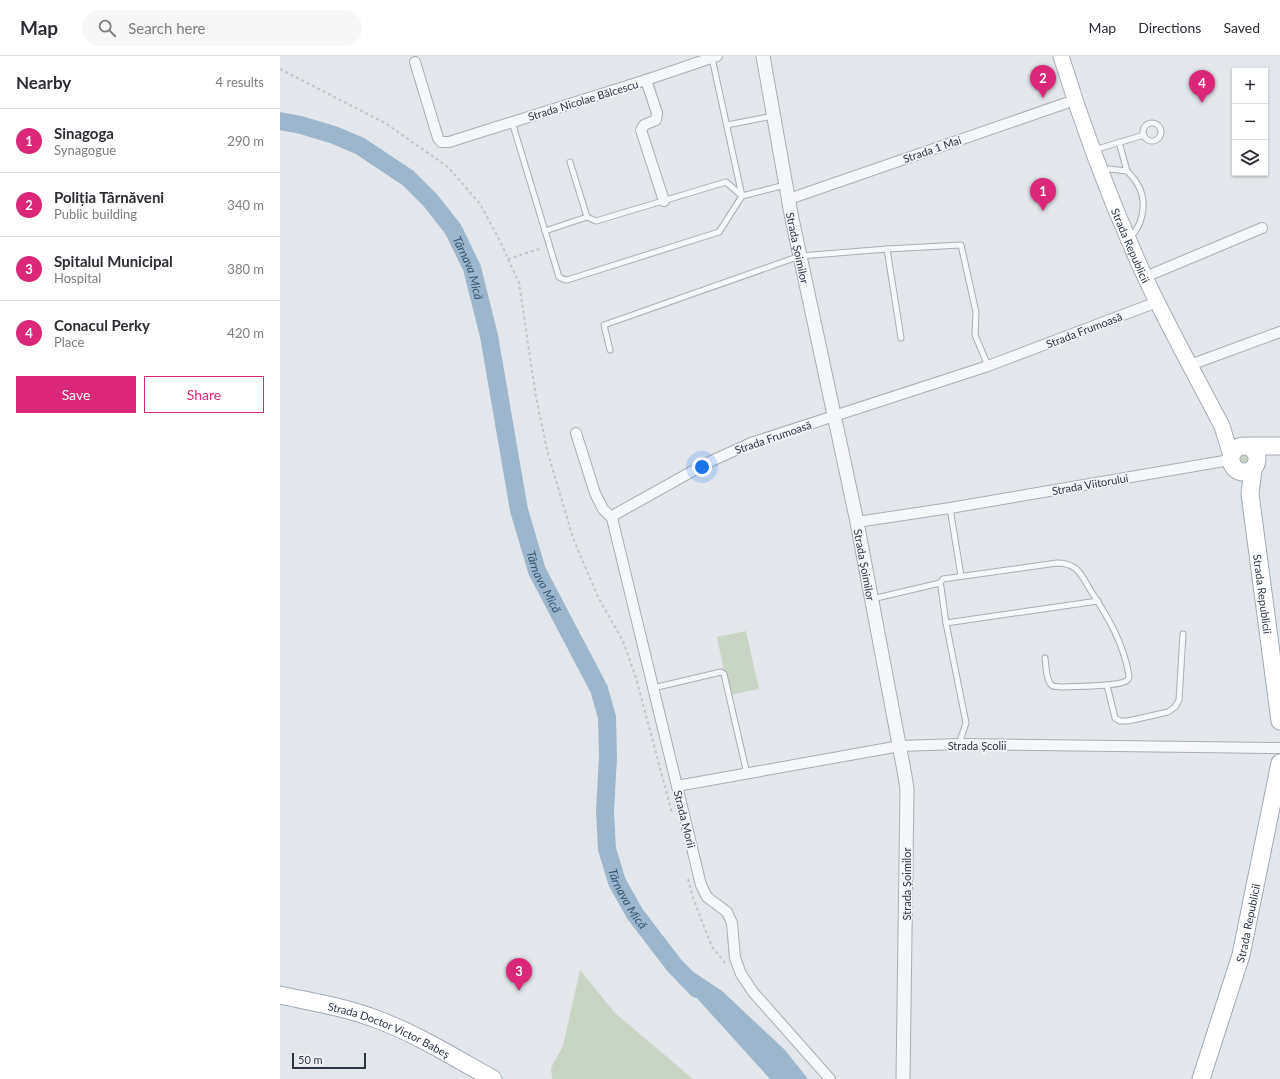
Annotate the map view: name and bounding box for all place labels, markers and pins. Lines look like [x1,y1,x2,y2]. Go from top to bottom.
pin: 2 [1030,65,1056,98]
pin: 4 [1189,70,1215,103]
pin: 1 [1030,178,1056,211]
pin: 3 [506,958,532,991]

